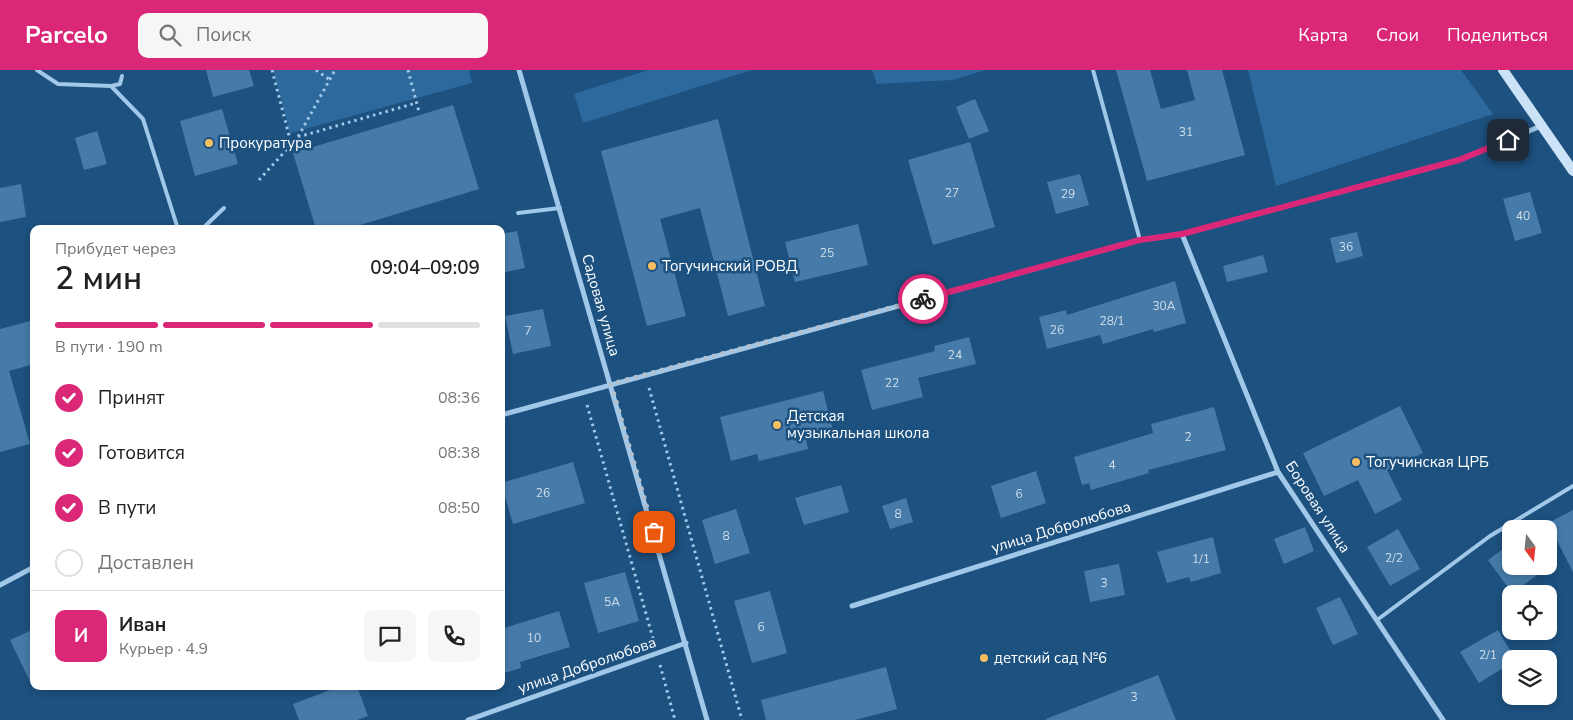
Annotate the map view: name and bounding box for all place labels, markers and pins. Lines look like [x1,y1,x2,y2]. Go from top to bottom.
pin [1487,119,1529,161]
place label: Прокуратура [219,133,312,153]
marker: Прокуратура [203,137,215,149]
place label: Тогучинский РОВД [662,256,798,276]
marker: Тогучинский РОВД [646,260,658,272]
place label: Детская музыкальная школа [787,406,930,443]
marker: Детская музыкальная школа [771,419,783,431]
place label: Тогучинская ЦРБ [1366,452,1489,472]
marker: Тогучинская ЦРБ [1350,456,1362,468]
pin [633,511,675,553]
place label: детский сад №6 [994,648,1107,668]
marker: детский сад №6 [978,652,990,664]

